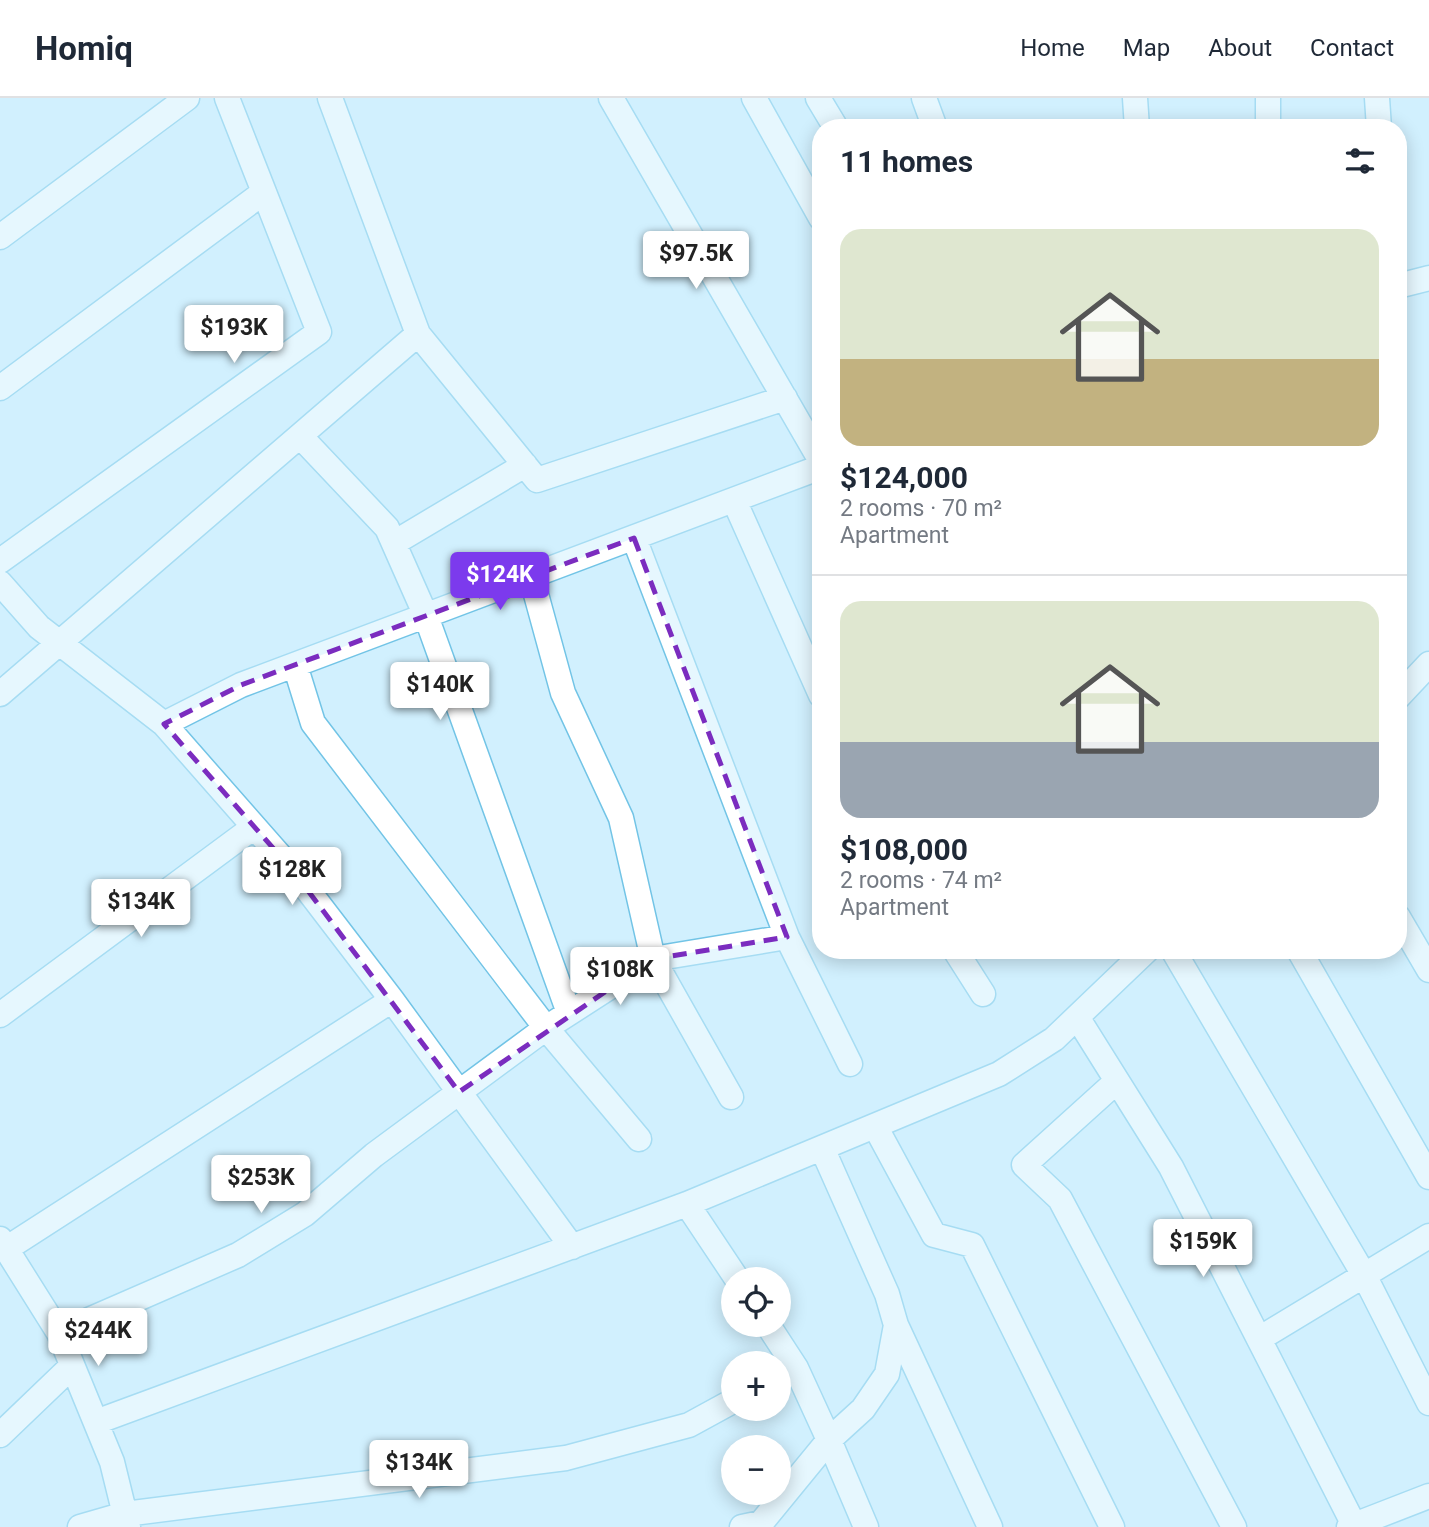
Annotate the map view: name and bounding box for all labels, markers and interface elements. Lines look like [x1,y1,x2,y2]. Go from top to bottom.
text: Homiq [35,29,133,68]
text: Home [1020,34,1085,62]
text: Map [1123,34,1170,62]
text: About [1208,34,1272,62]
text: Contact [1310,34,1394,62]
icon: filters [1341,142,1379,180]
text: 11 homes [840,144,973,179]
pin: $97.5K [639,232,753,291]
text: $97.5K [659,240,733,267]
icon: home [1047,274,1173,400]
pin: $193K [185,306,283,365]
text: $193K [200,314,268,341]
text: $124,000 [840,460,968,495]
text: 2 rooms · 70 m² [840,495,1002,522]
text: Apartment [840,522,949,549]
pin: $124K [451,552,549,612]
text: $124K [466,561,534,588]
icon: home [1047,646,1173,772]
pin: $140K [391,662,489,722]
text: $140K [406,671,474,698]
text: $108,000 [840,832,968,867]
pin: $128K [243,848,341,907]
text: $128K [258,856,326,883]
text: 2 rooms · 74 m² [840,867,1002,894]
pin: $134K [92,880,190,939]
text: $134K [107,888,175,915]
text: Apartment [840,894,949,921]
pin: $108K [571,948,669,1007]
text: $108K [586,956,654,983]
pin: $253K [212,1156,310,1215]
text: $253K [227,1164,295,1191]
pin: $159K [1154,1220,1252,1279]
text: $159K [1169,1228,1237,1255]
map controls [721,1267,791,1505]
button: locate [721,1267,791,1337]
pin: $244K [49,1308,147,1368]
text: $244K [64,1317,132,1344]
button: + [721,1351,791,1421]
button: − [721,1435,791,1505]
pin: $134K [370,1440,468,1500]
text: $134K [385,1449,453,1476]

